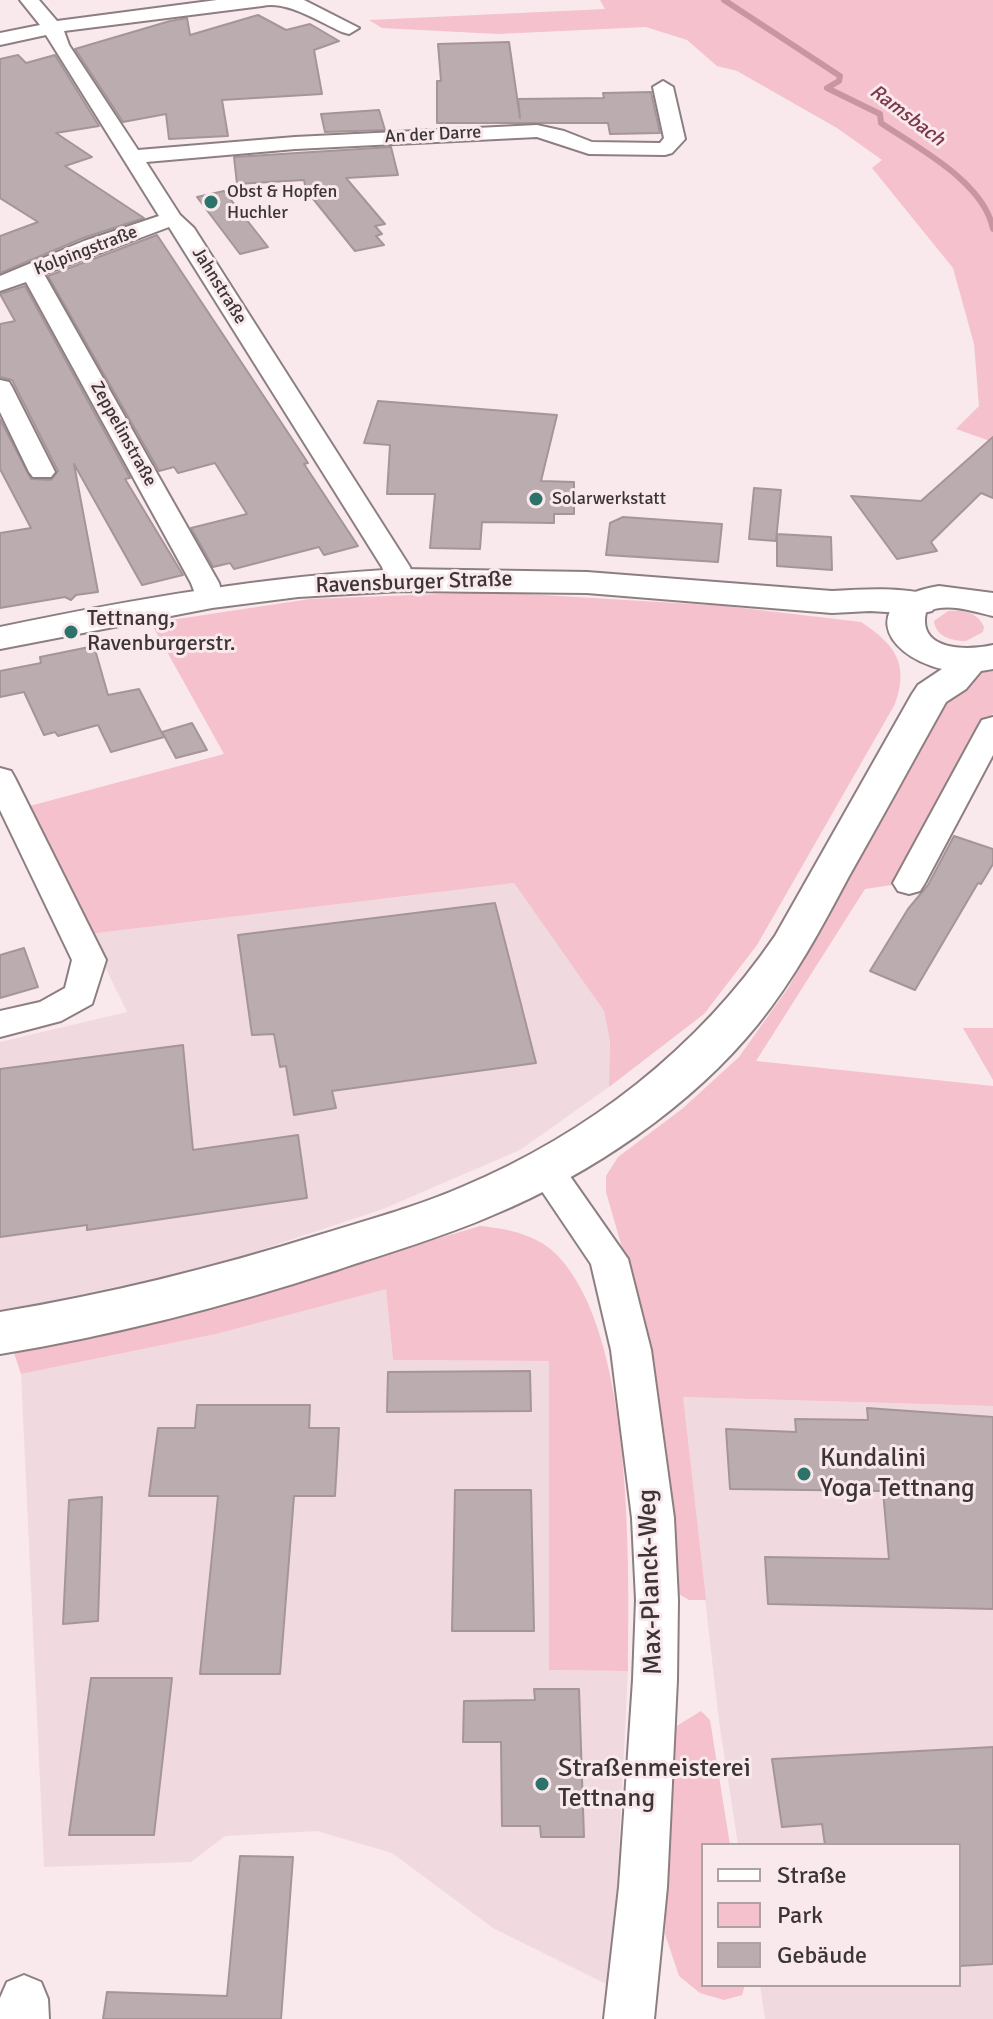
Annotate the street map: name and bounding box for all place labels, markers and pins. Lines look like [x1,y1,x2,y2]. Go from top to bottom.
place label: Obst & Hopfen Huchler [227,181,337,224]
marker: Obst & Hopfen Huchler [202,193,220,211]
place label: Solarwerkstatt [552,488,666,510]
marker: Solarwerkstatt [527,490,545,508]
place label: Tettnang, Ravenburgerstr. [87,606,236,658]
marker: Tettnang, Ravenburgerstr. [62,623,80,641]
place label: Kundalini Yoga Tettnang [820,1443,975,1504]
marker: Kundalini Yoga Tettnang [795,1465,813,1483]
place label: Straßenmeisterei Tettnang [558,1753,751,1814]
marker: Straßenmeisterei Tettnang [533,1775,551,1793]

